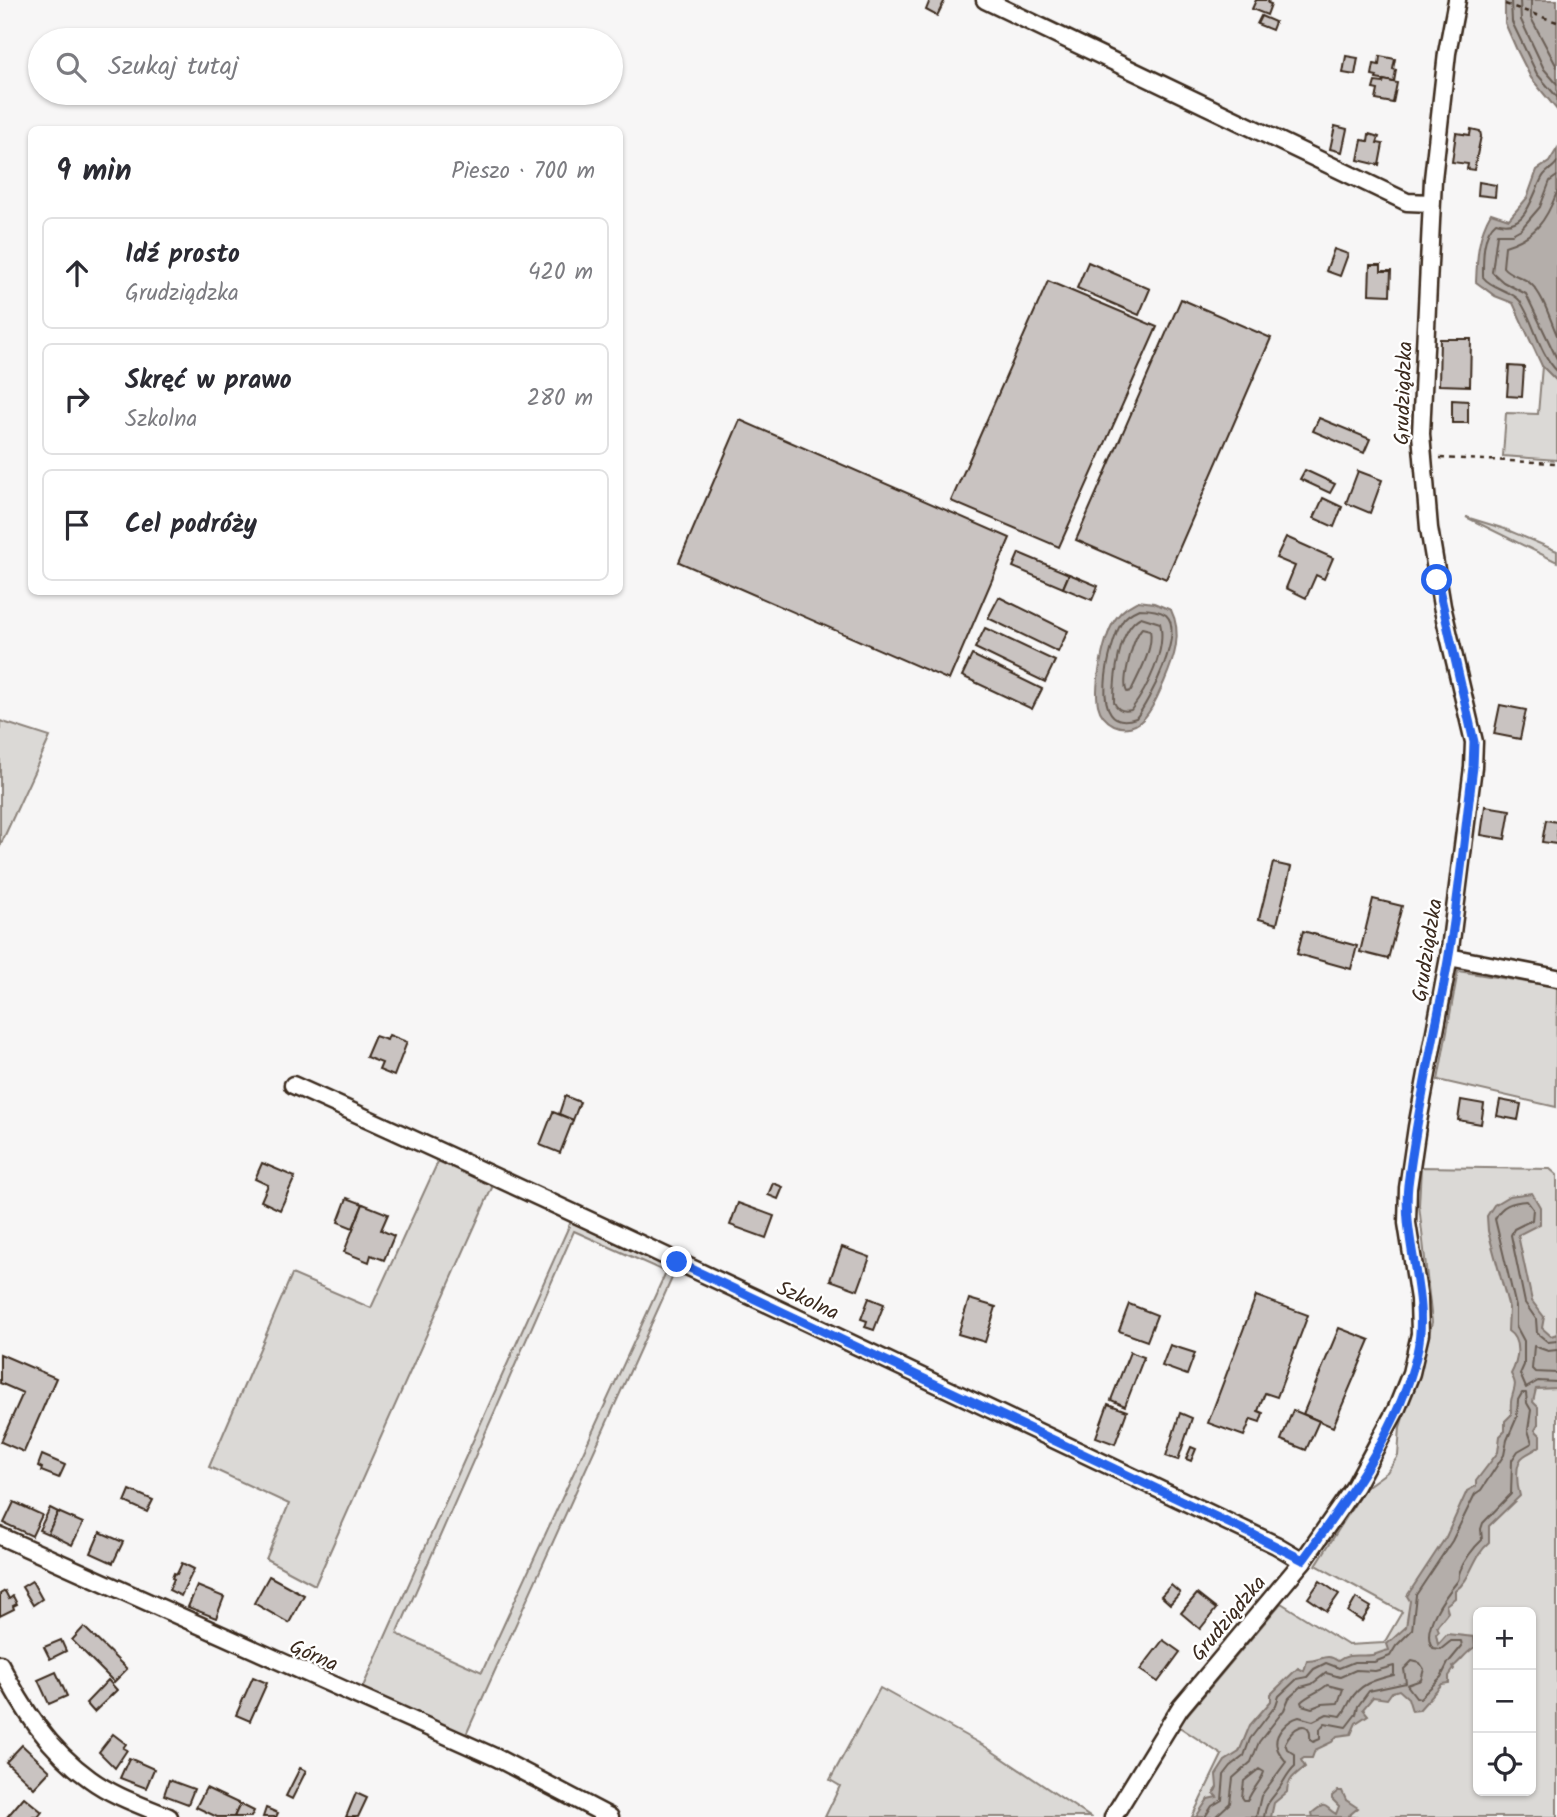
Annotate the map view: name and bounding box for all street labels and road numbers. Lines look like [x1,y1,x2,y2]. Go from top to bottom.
street label: Grudziądzka [1386,341,1423,446]
street label: Grudziądzka [1404,896,1453,1004]
street label: Szkolna [771,1272,844,1330]
street label: Grudziądzka [1183,1569,1275,1669]
street label: Górna [284,1631,343,1682]

